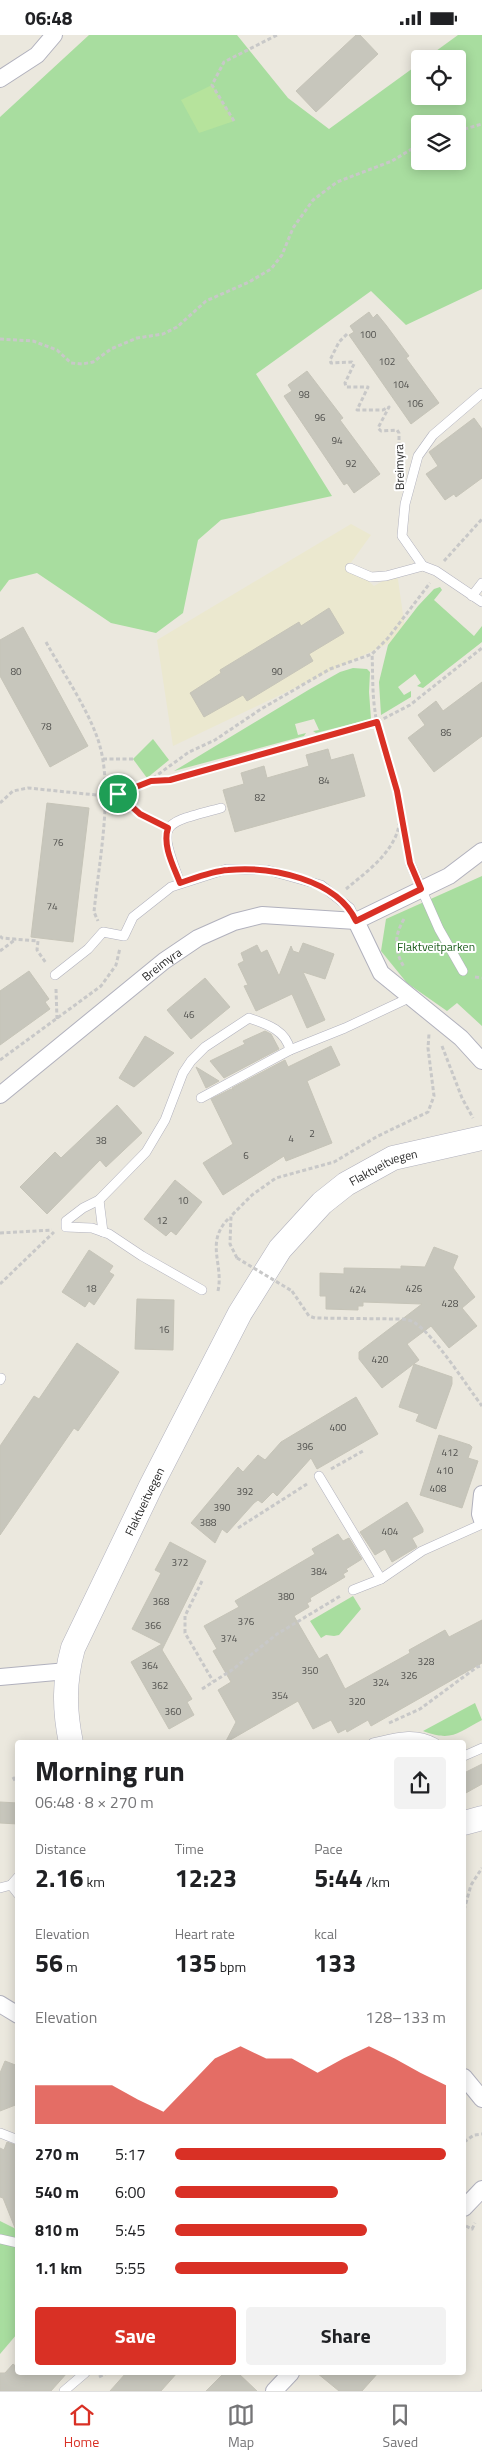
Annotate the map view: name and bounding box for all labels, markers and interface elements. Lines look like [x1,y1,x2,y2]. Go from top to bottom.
text: 06:48 [25,3,72,32]
map controls [411,50,466,170]
button: locate [411,50,466,105]
button: layers [411,115,466,170]
house number: 100 [360,327,377,342]
house number: 102 [379,354,395,369]
house number: 104 [393,377,410,392]
house number: 98 [298,387,310,402]
house number: 106 [407,396,424,411]
house number: 96 [314,410,326,425]
house number: 94 [331,433,343,448]
street label: Breimyra [389,444,409,490]
house number: 92 [345,456,357,471]
house number: 80 [10,664,22,679]
house number: 90 [271,664,283,679]
house number: 78 [40,719,52,734]
house number: 86 [440,725,452,740]
pin [97,773,139,815]
house number: 84 [318,773,330,788]
icon: arrive [104,780,132,808]
house number: 82 [254,790,266,805]
house number: 76 [52,835,64,850]
house number: 74 [46,899,58,914]
park label: Flaktveitparken [397,937,475,956]
street label: Breimyra [137,942,185,985]
house number: 46 [183,1007,195,1022]
house number: 2 [309,1126,315,1141]
house number: 4 [288,1131,294,1146]
house number: 38 [95,1133,107,1148]
street label: Flaktveitvegen [345,1143,419,1190]
house number: 6 [243,1148,249,1163]
house number: 10 [177,1193,189,1208]
house number: 12 [156,1213,168,1228]
house number: 18 [85,1281,97,1296]
house number: 426 [406,1281,423,1296]
house number: 424 [350,1282,367,1297]
house number: 428 [442,1296,459,1311]
house number: 16 [158,1322,170,1337]
house number: 420 [372,1352,389,1367]
house number: 400 [330,1420,347,1435]
house number: 396 [297,1439,314,1454]
house number: 412 [442,1445,458,1460]
house number: 410 [437,1463,454,1478]
street label: Flaktveitvegen [119,1464,169,1539]
house number: 408 [430,1481,447,1496]
house number: 392 [237,1484,253,1499]
house number: 390 [214,1500,231,1515]
house number: 388 [200,1515,217,1530]
house number: 404 [382,1524,399,1539]
house number: 372 [172,1555,188,1570]
house number: 384 [311,1564,328,1579]
house number: 380 [278,1589,295,1604]
house number: 368 [153,1594,170,1609]
house number: 376 [238,1614,255,1629]
house number: 366 [145,1618,162,1633]
house number: 374 [221,1631,238,1646]
house number: 328 [418,1654,435,1669]
house number: 364 [142,1658,159,1673]
house number: 350 [302,1663,319,1678]
house number: 326 [401,1668,418,1683]
house number: 324 [373,1675,390,1690]
house number: 362 [152,1678,168,1693]
house number: 354 [272,1688,289,1703]
house number: 320 [349,1694,366,1709]
house number: 360 [165,1704,182,1719]
text: Morning run [35,1749,185,1792]
button: share [394,1757,446,1809]
text: 06:48 · 8 × 270 m [35,1790,154,1814]
text: Distance [35,1838,86,1859]
text: Time [175,1838,204,1859]
text: Pace [314,1838,343,1859]
text: 2.16 [35,1859,83,1897]
text: 12:23 [175,1859,237,1897]
text: 5:44 [314,1859,363,1897]
text: km [83,1871,105,1892]
text: /km [363,1871,390,1892]
text: Elevation [35,1923,89,1944]
text: Heart rate [175,1923,235,1944]
text: kcal [314,1923,337,1944]
text: 56 [35,1944,63,1982]
text: 135 [175,1944,217,1982]
text: 133 [314,1944,356,1982]
text: m [63,1956,78,1977]
text: bpm [217,1956,246,1977]
text: Elevation [35,2005,97,2029]
text: 128–133 m [365,2005,446,2029]
text: 270 m [35,2142,79,2166]
text: 5:17 [115,2142,145,2166]
text: 540 m [35,2180,79,2204]
text: 6:00 [115,2180,145,2204]
text: 810 m [35,2218,79,2242]
text: 5:45 [115,2218,145,2242]
text: 1.1 km [35,2256,82,2280]
text: 5:55 [115,2256,145,2280]
button: Save [35,2307,236,2365]
button: Share [246,2307,446,2365]
tab: Home [64,2401,99,2452]
tab: Map [227,2401,255,2452]
tab: Saved [383,2401,418,2452]

